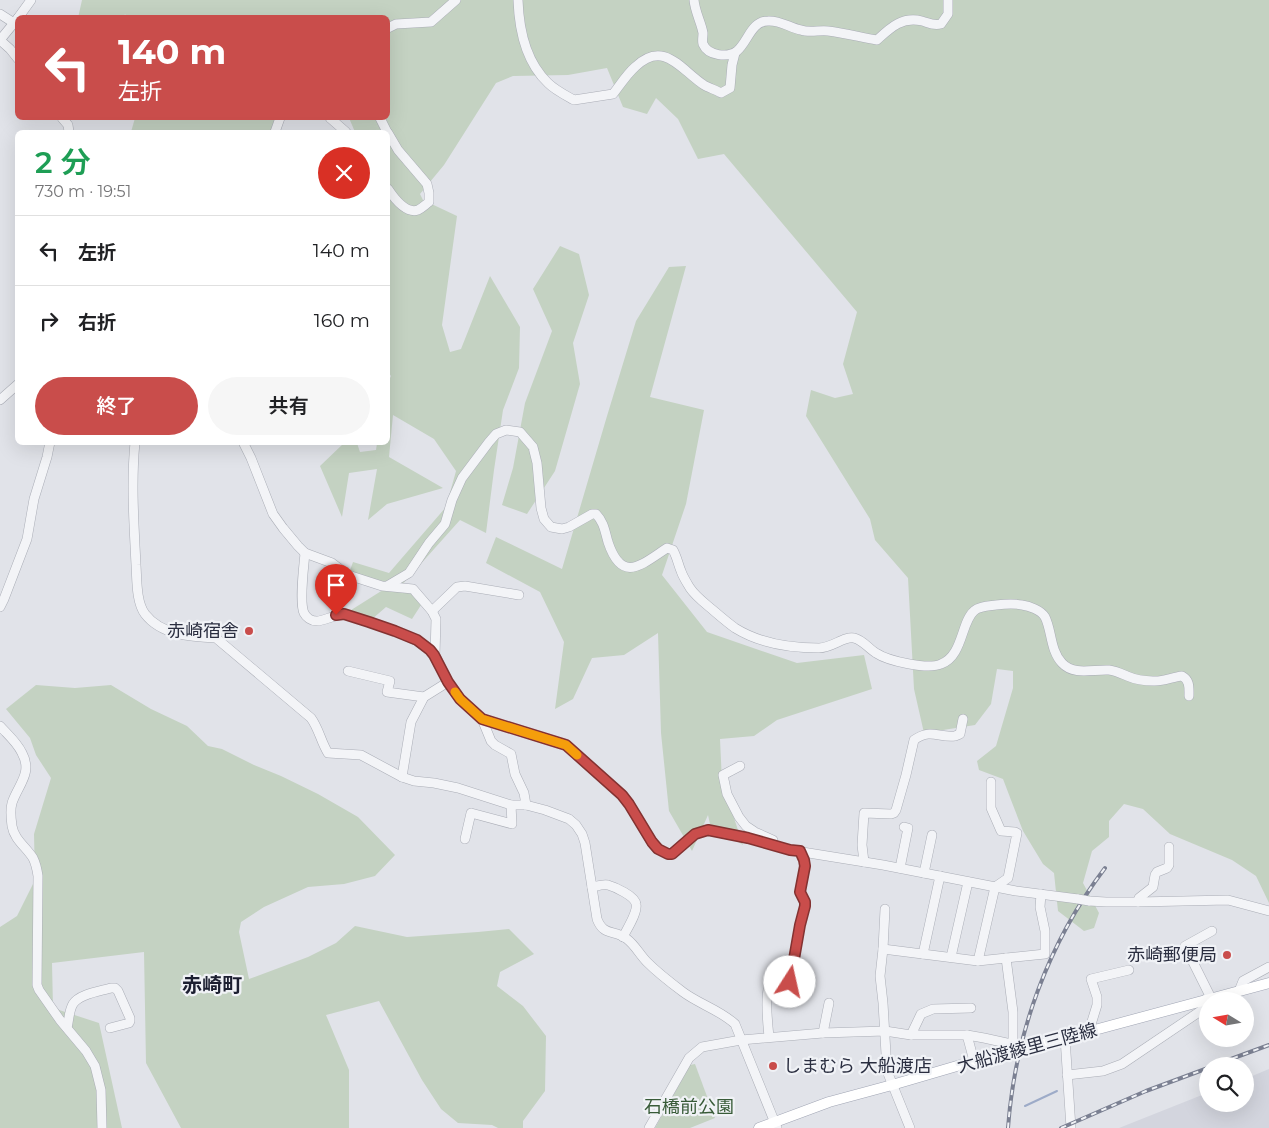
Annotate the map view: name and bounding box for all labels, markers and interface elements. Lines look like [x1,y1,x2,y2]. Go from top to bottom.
text: 140 m [118,30,226,73]
icon: left [35,35,100,100]
text: 左折 [118,78,162,105]
text: 2 分 [35,144,91,181]
button: close [318,147,370,199]
text: 730 m · 19:51 [35,182,131,201]
icon: left [35,237,63,265]
text: 140 m [313,239,370,262]
text: 左折 [78,241,116,264]
icon: right [35,307,63,335]
text: 160 m [314,309,370,332]
text: 右折 [78,311,116,334]
button: 終了 [35,377,198,435]
button: 共有 [208,377,370,435]
pin [315,564,357,615]
icon: arrive [322,571,350,599]
place label: 赤崎宿舎 [167,620,239,642]
marker: 赤崎宿舎 [243,625,255,637]
place label: 赤崎郵便局 [1127,944,1217,966]
marker: 赤崎郵便局 [1221,949,1233,961]
position arrow [763,955,815,1007]
district label: 赤崎町 [182,973,242,997]
north arrow [1199,992,1254,1048]
map controls [1199,992,1254,1112]
street label: 大船渡綾里三陸線 [955,1019,1099,1077]
place label: しまむら 大船渡店 [783,1055,932,1077]
button: search [1199,1057,1254,1112]
marker: しまむら 大船渡店 [767,1060,779,1072]
park label: 石橋前公園 [644,1096,734,1118]

